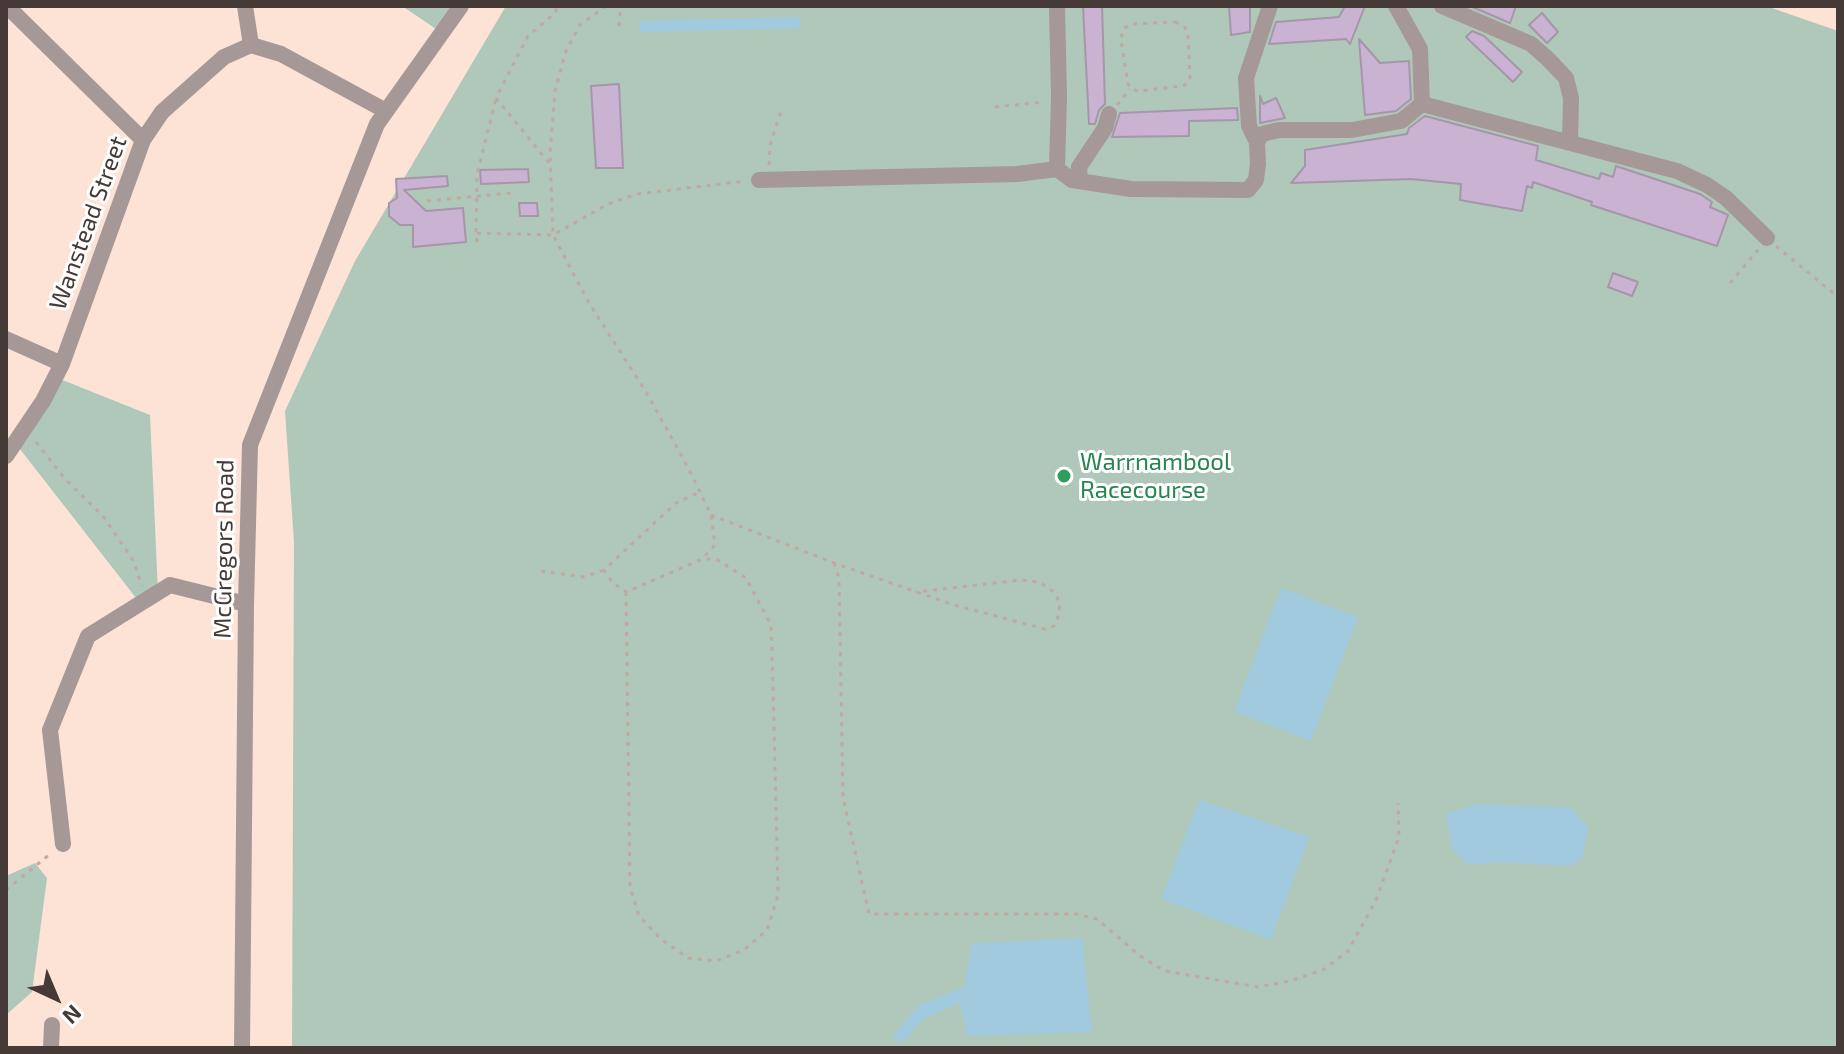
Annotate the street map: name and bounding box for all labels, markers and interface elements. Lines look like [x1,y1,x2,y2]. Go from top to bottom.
street label: Wanstead Street [43,132,133,314]
place label: Warrnambool Racecourse [1080,448,1231,504]
street label: McGregors Road [208,459,240,639]
marker: Warrnambool Racecourse [1055,467,1073,485]
north arrow [16,958,96,1038]
text: N [58,1000,87,1030]

